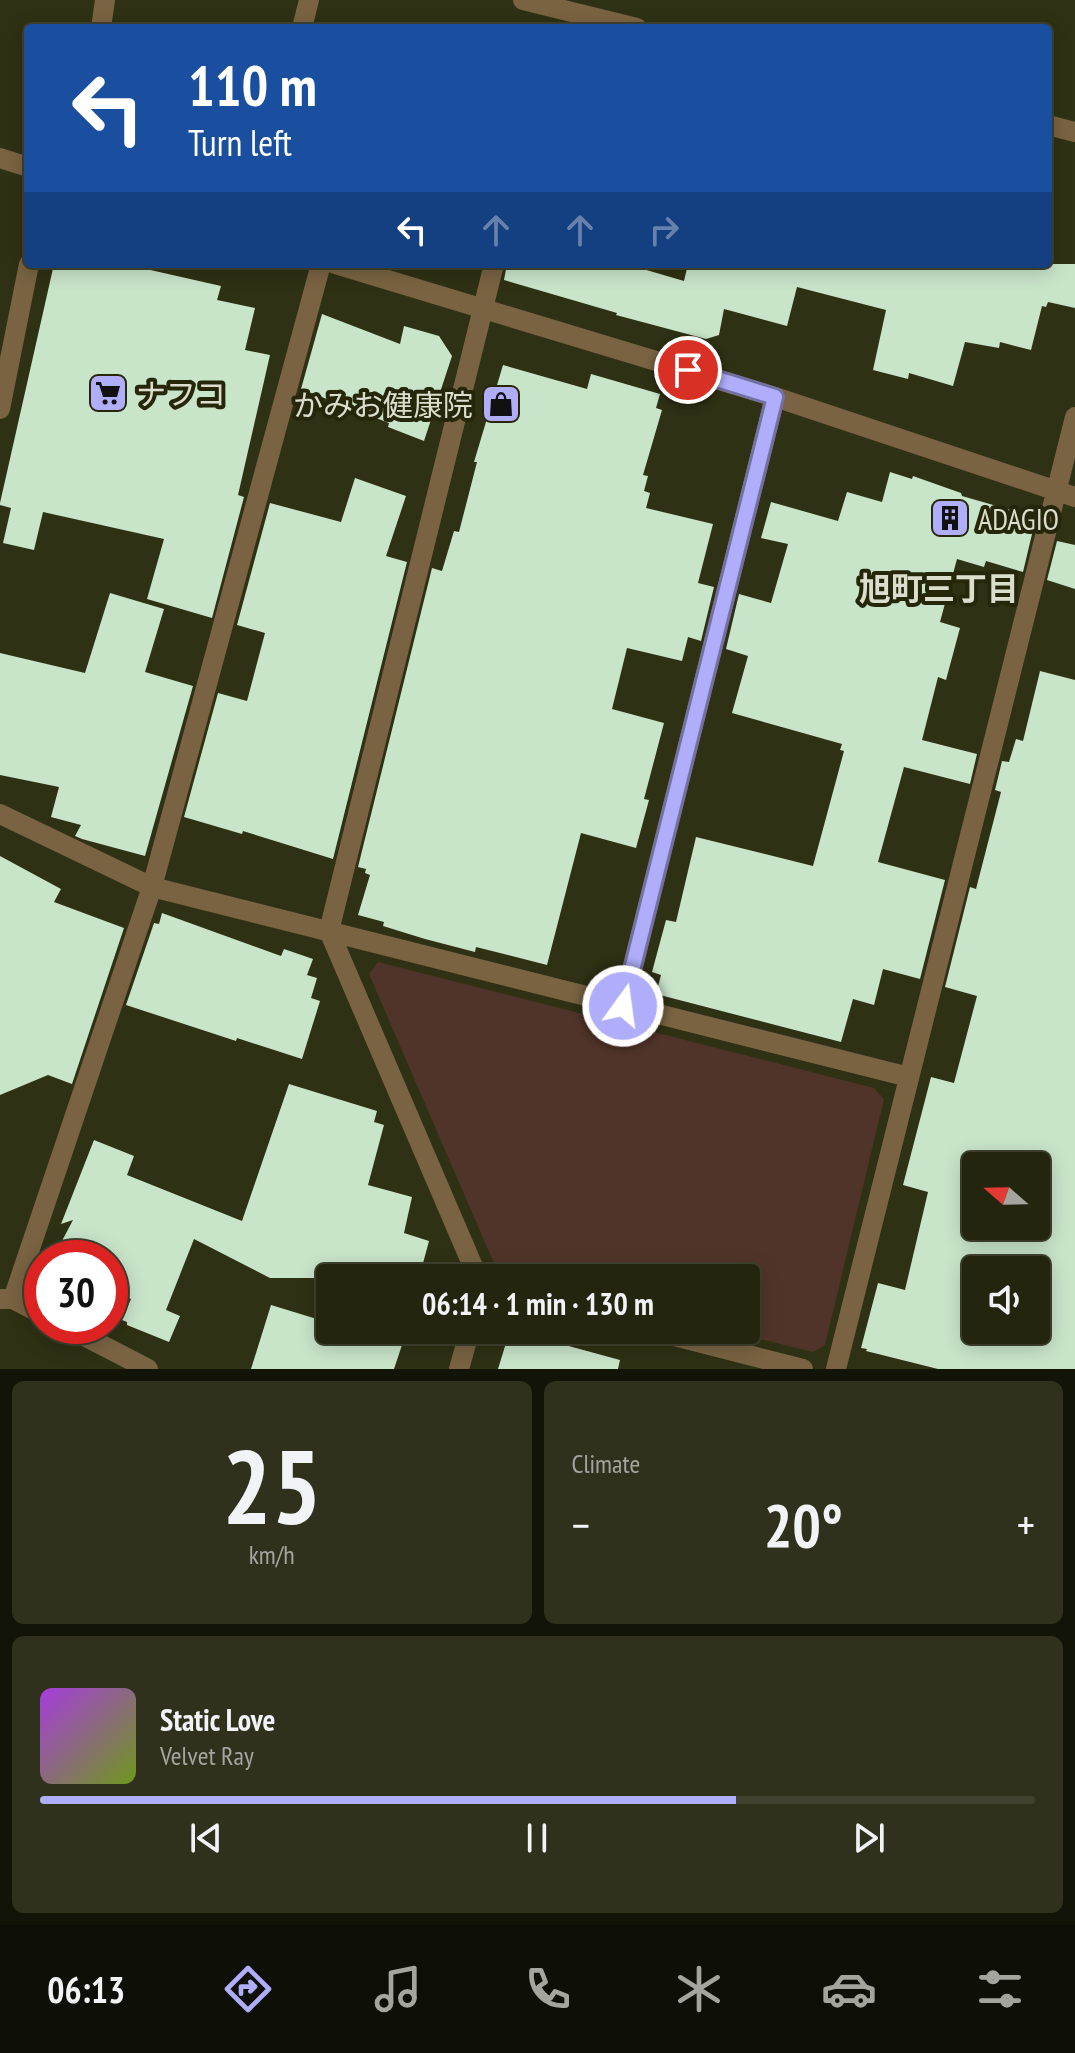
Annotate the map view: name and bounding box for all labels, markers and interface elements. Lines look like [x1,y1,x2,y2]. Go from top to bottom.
text: 110 m [188,49,317,121]
icon: left [56,56,160,160]
text: Turn left [188,119,292,166]
icon: left [390,208,434,252]
icon: ahead [474,208,518,252]
icon: ahead [558,208,602,252]
icon: right [642,208,686,252]
pin [654,336,722,404]
icon: arrive [666,348,710,392]
supermarket icon: ナフコ [87,372,129,414]
place label: ナフコ [136,374,226,413]
shop icon: かみお健康院 [480,383,522,425]
place label: かみお健康院 [293,385,473,424]
building icon: ADAGIO [929,497,971,539]
place label: ADAGIO [978,499,1059,538]
district label: 旭町三丁目 [859,567,1019,609]
position arrow [581,964,665,1048]
north arrow [962,1152,1050,1240]
map controls [962,1152,1050,1344]
speed limit sign: 30 [24,1240,128,1344]
button: sound [962,1256,1050,1344]
text: 06:14 · 1 min · 130 m [422,1284,654,1323]
text: 25 [222,1418,321,1553]
text: Climate [572,1447,640,1480]
text: 20° [764,1486,843,1564]
text: − [572,1496,590,1553]
text: + [1017,1496,1035,1553]
text: km/h [249,1538,295,1571]
text: Static Love [160,1700,275,1739]
text: Velvet Ray [160,1739,254,1772]
icon: previous [184,1816,228,1860]
icon: pause [515,1816,559,1860]
icon: next [847,1816,891,1860]
icon: directions [220,1961,276,2017]
icon: music [370,1961,426,2017]
icon: phone [520,1961,576,2017]
icon: climate [671,1961,727,2017]
icon: car [821,1961,877,2017]
icon: filters [972,1961,1028,2017]
text: 06:13 [47,1966,125,2013]

